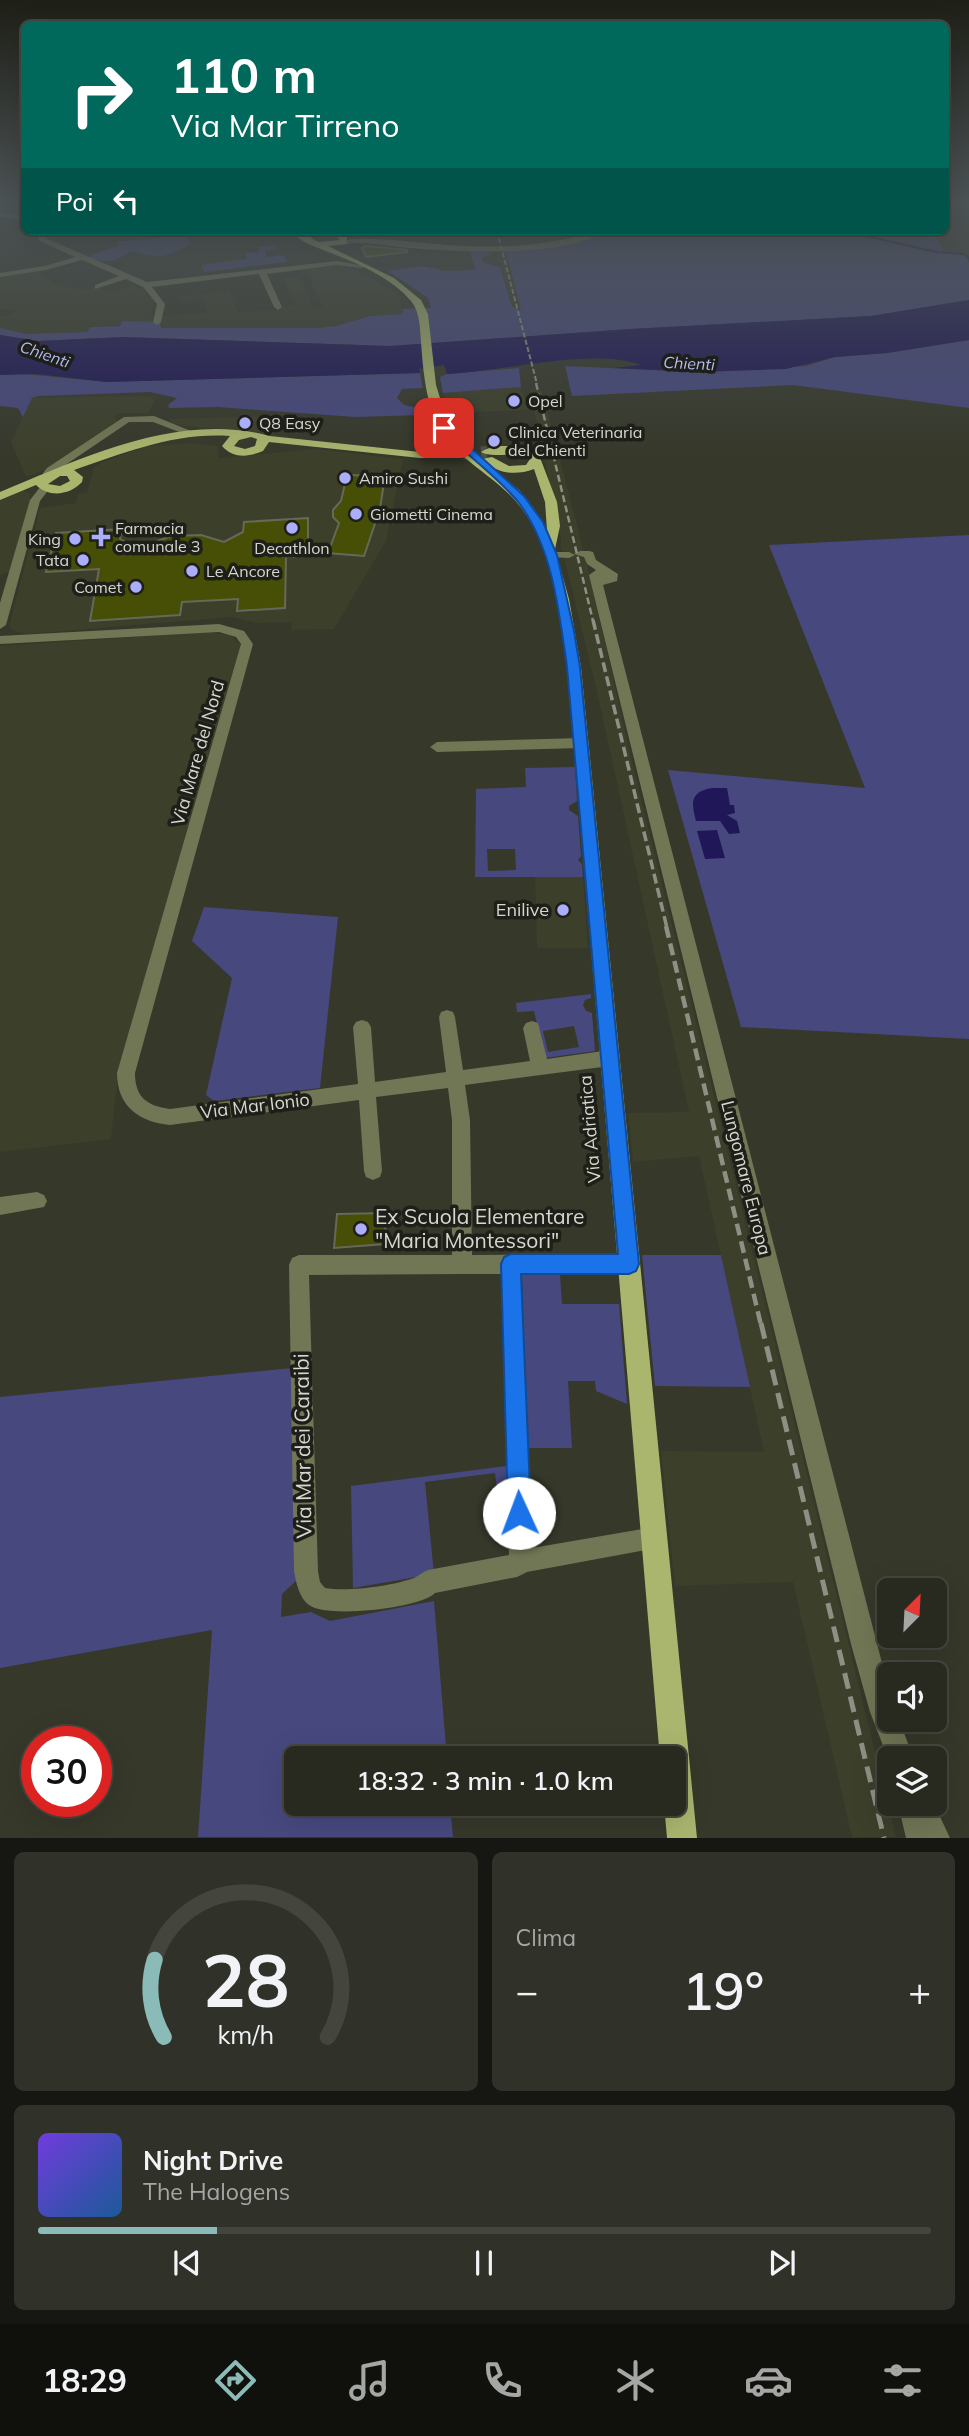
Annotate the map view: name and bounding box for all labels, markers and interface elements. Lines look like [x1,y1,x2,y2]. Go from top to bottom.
text: 110 m [171,44,317,105]
icon: right [56,49,147,140]
text: Via Mar Tirreno [171,105,400,145]
icon: left [107,182,145,220]
text: Poi [56,185,93,218]
water label: Chienti [17,336,73,372]
water label: Chienti [663,352,715,374]
place label: Opel [528,391,562,411]
marker: Opel [506,393,522,409]
pin [414,398,474,458]
icon: arrive [425,409,463,447]
place label: Q8 Easy [259,413,321,433]
marker: Q8 Easy [237,415,253,431]
place label: Clinica Veterinaria del Chienti [508,422,642,460]
marker: Clinica Veterinaria del Chienti [486,433,502,449]
place label: Amiro Sushi [359,468,448,488]
marker: Amiro Sushi [337,470,353,486]
place label: Giometti Cinema [370,504,493,524]
marker: Giometti Cinema [348,506,364,522]
place label: Farmacia comunale 3 [115,518,200,556]
marker: Decathlon [284,520,300,536]
place label: King [28,529,61,549]
marker: Farmacia comunale 3 [93,529,109,545]
marker: King [67,531,83,547]
place label: Decathlon [254,538,330,558]
place label: Tata [36,550,69,570]
marker: Tata [75,552,91,568]
place label: Le Ancore [206,561,280,581]
marker: Le Ancore [184,563,200,579]
place label: Comet [74,577,122,597]
marker: Comet [128,579,144,595]
street label: Via Mare del Nord [166,678,229,828]
place label: Enilive [496,898,549,921]
marker: Enilive [555,902,571,918]
street label: Via Adriatica [573,1074,606,1184]
street label: Via Mar Ionio [199,1087,311,1124]
street label: Lungomare Europa [716,1098,777,1258]
place label: Ex Scuola Elementare "Maria Montessori" [375,1203,585,1253]
marker: Ex Scuola Elementare "Maria Montessori" [353,1221,369,1237]
street label: Via Mar dei Caraibi [287,1353,317,1539]
position arrow [482,1476,556,1550]
north arrow [877,1578,947,1648]
map controls [877,1578,947,1816]
button: sound [877,1662,947,1732]
speed limit sign: 30 [21,1726,112,1817]
button: layers [877,1746,947,1816]
text: 18:32 · 3 min · 1.0 km [356,1764,614,1797]
text: Clima [516,1923,576,1952]
text: 28 [202,1935,289,2026]
text: 19° [682,1958,764,2023]
text: − [516,1967,538,2015]
text: + [908,1967,931,2015]
text: km/h [217,2019,274,2050]
text: Night Drive [143,2144,283,2177]
text: The Halogens [143,2177,290,2206]
icon: previous [168,2244,206,2282]
icon: pause [465,2244,503,2282]
icon: next [763,2244,801,2282]
icon: directions [211,2356,260,2405]
icon: music [345,2356,394,2405]
icon: phone [478,2356,527,2405]
icon: climate [611,2356,660,2405]
icon: car [744,2356,793,2405]
icon: filters [878,2356,927,2405]
text: 18:29 [42,2360,127,2400]

